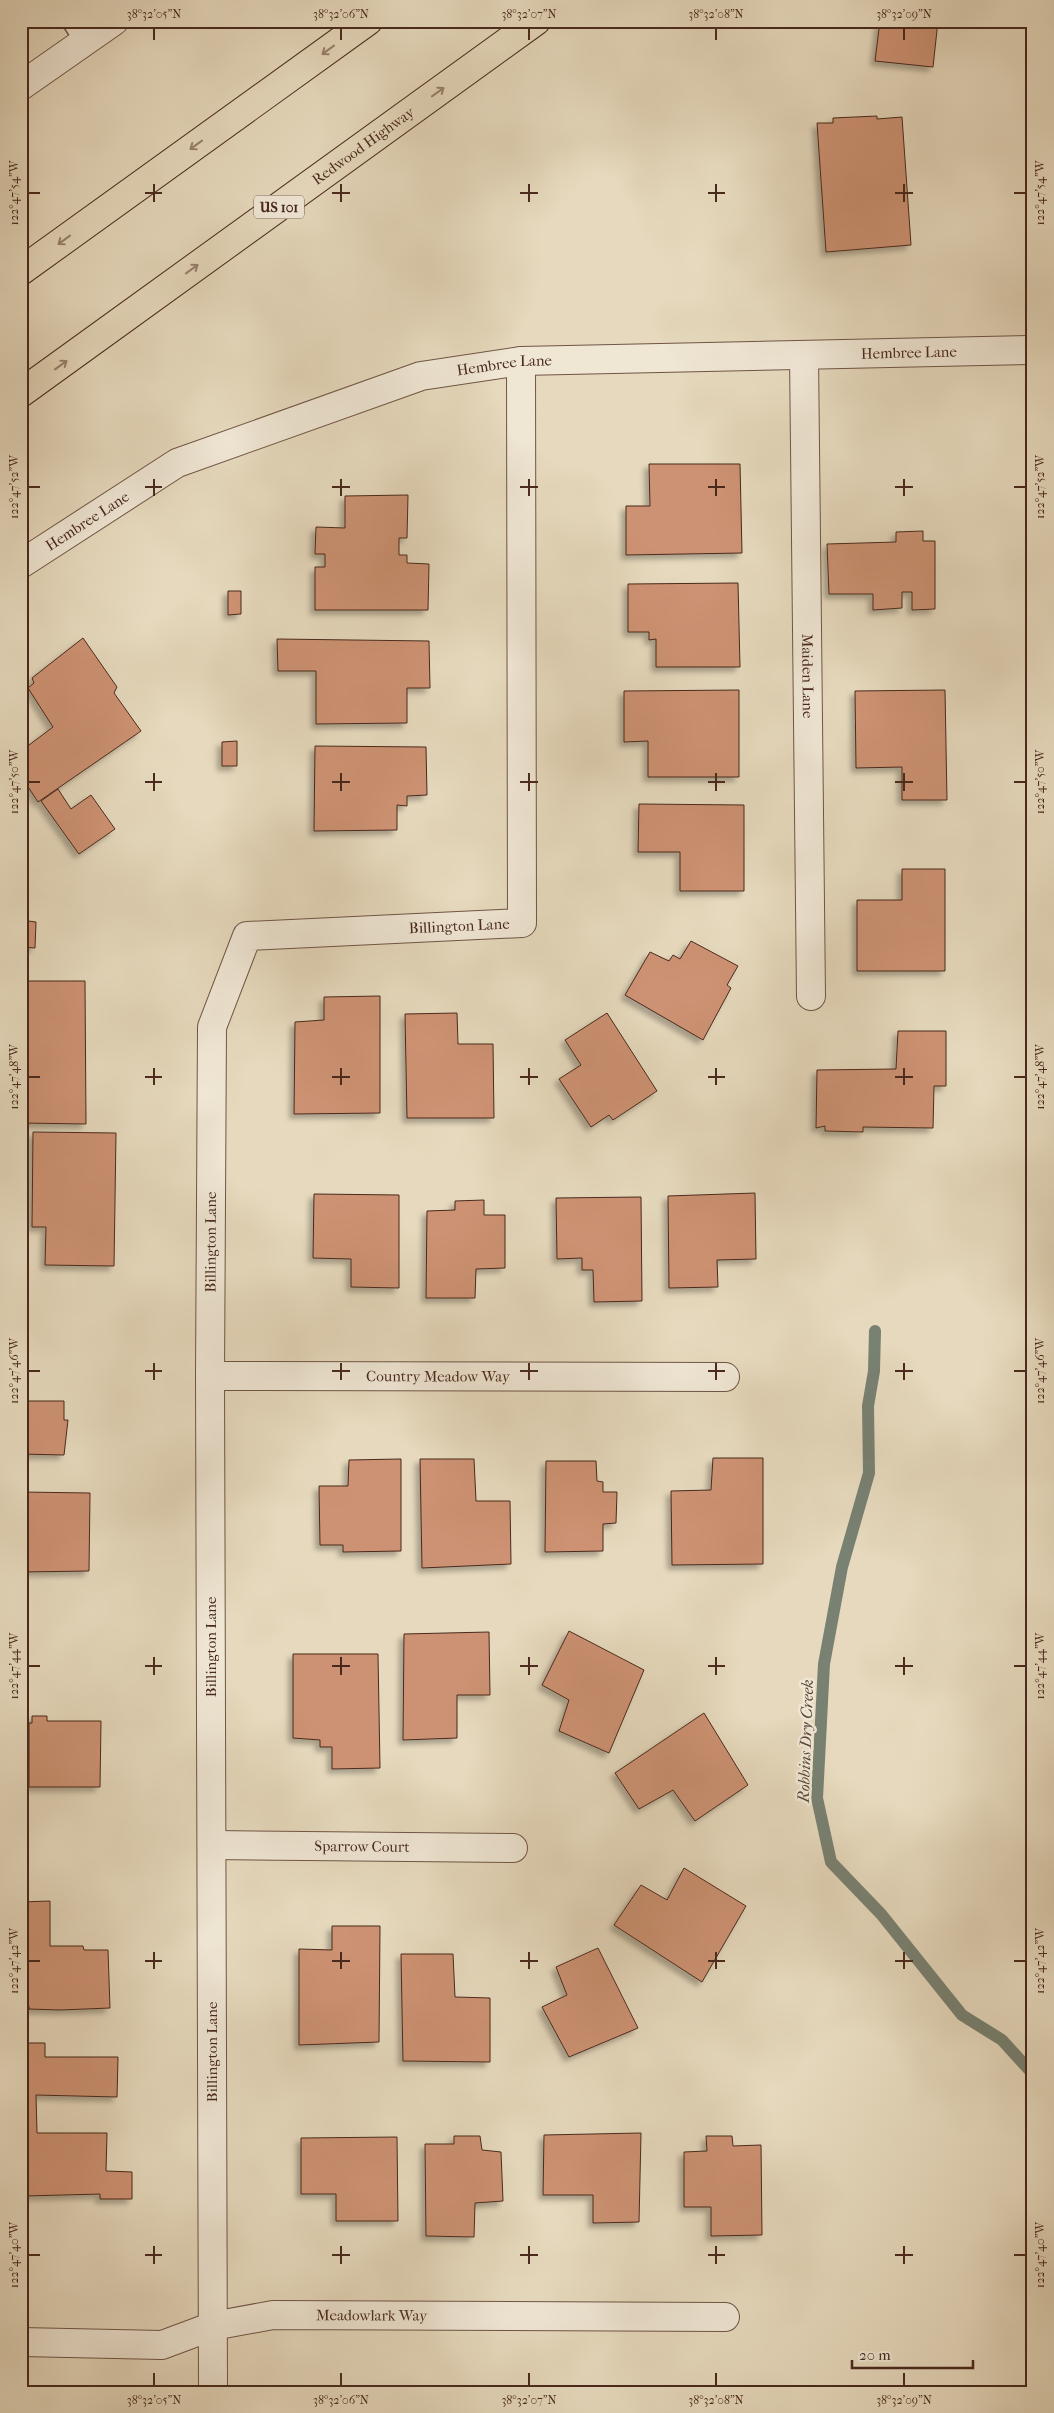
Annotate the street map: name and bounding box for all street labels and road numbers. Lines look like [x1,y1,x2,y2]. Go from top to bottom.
street label: Redwood Highway [308,102,419,189]
road number: US 101 [254,196,304,218]
street label: Hembree Lane [861,343,958,363]
street label: Hembree Lane [455,351,553,380]
street label: Hembree Lane [42,487,133,555]
street label: Maiden Lane [798,634,817,719]
street label: Billington Lane [408,915,511,937]
street label: Billington Lane [201,1191,220,1292]
street label: Country Meadow Way [366,1367,511,1386]
street label: Billington Lane [202,1596,220,1697]
street label: Sparrow Court [314,1837,410,1856]
street label: Billington Lane [203,2001,221,2102]
street label: Meadowlark Way [316,2306,428,2325]

